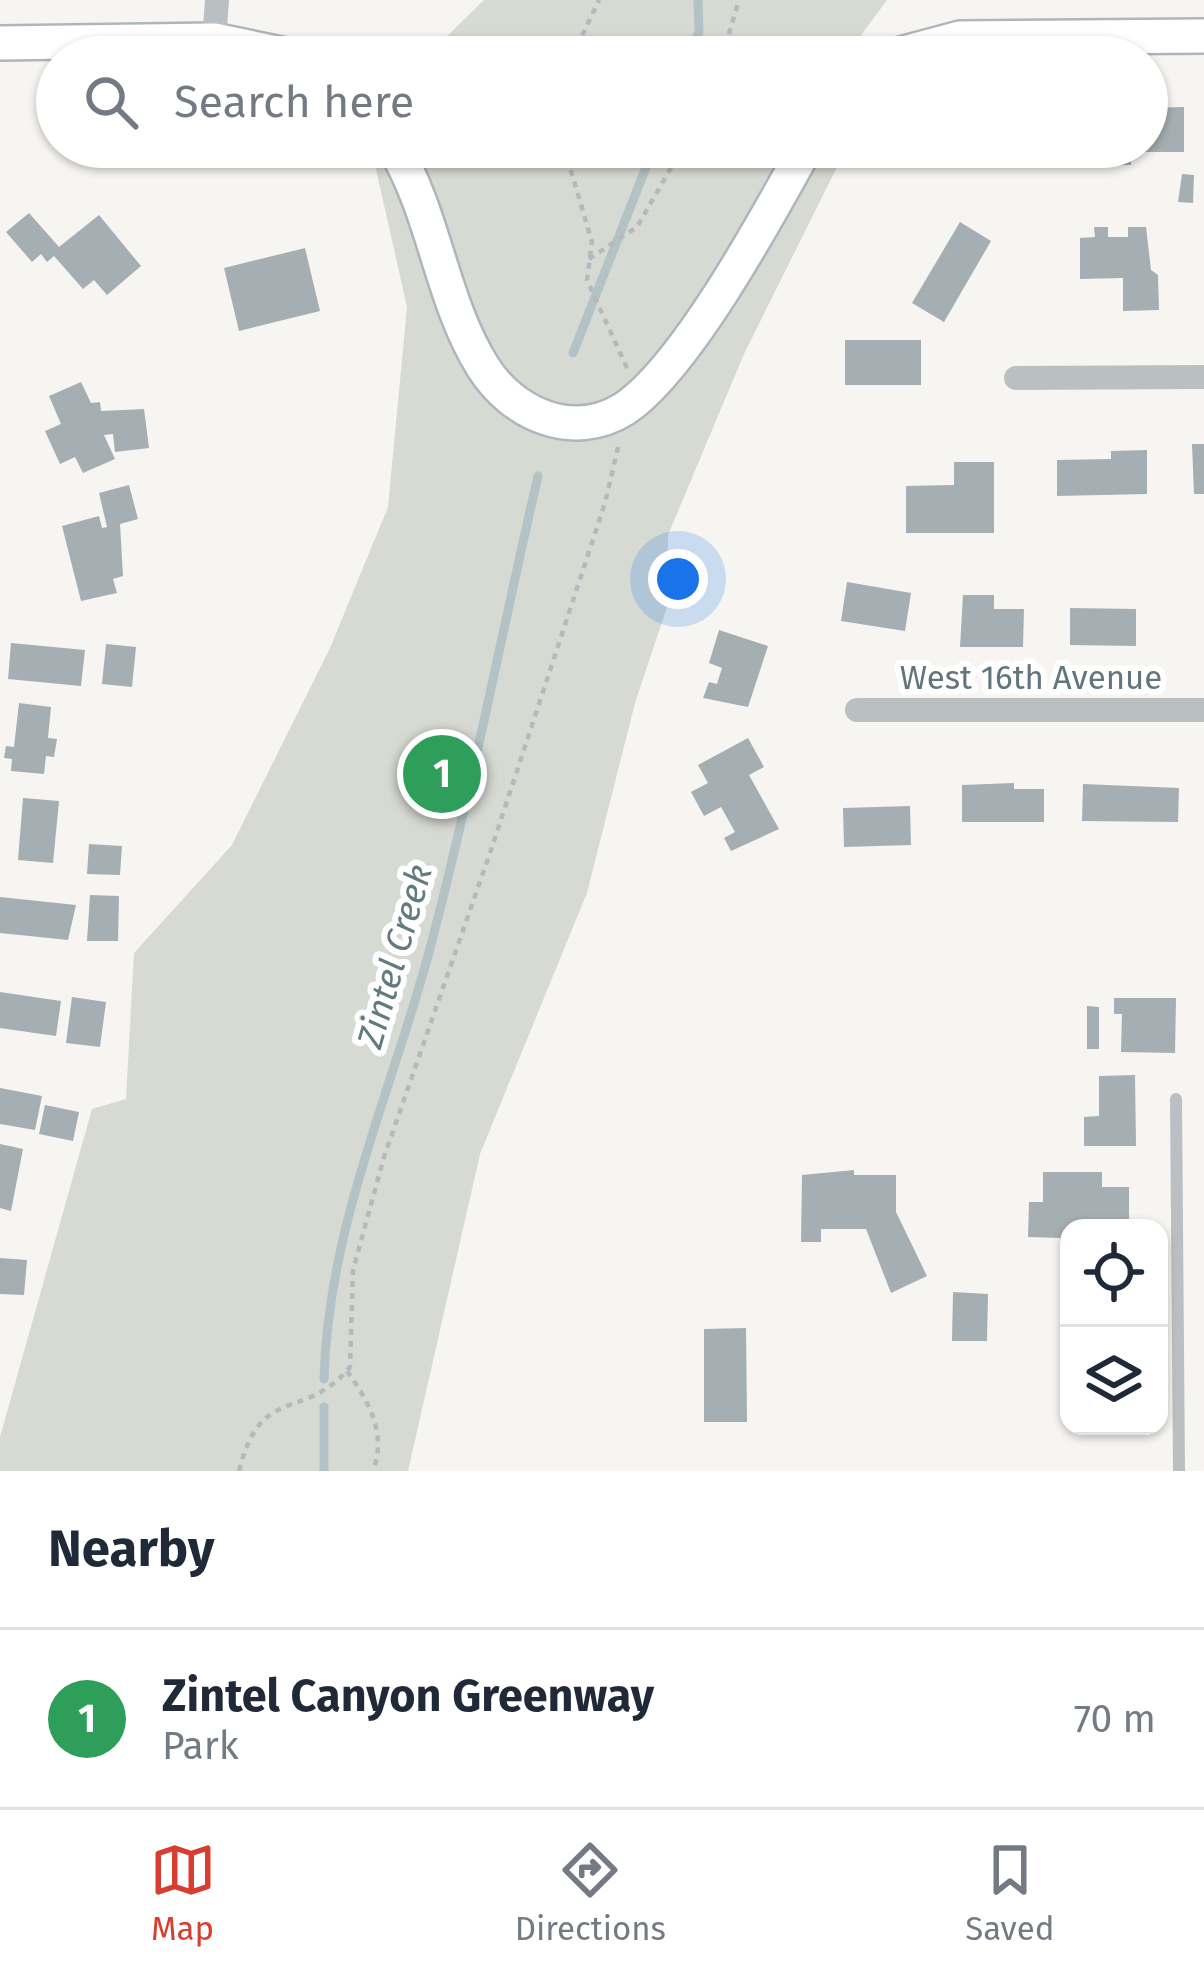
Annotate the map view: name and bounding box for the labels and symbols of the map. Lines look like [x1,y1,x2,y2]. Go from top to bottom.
your location [648,549,708,609]
street label: West 16th Avenue [900,658,1162,698]
pin: 1 [403,729,481,819]
water label: Zintel Creek [348,860,442,1054]

